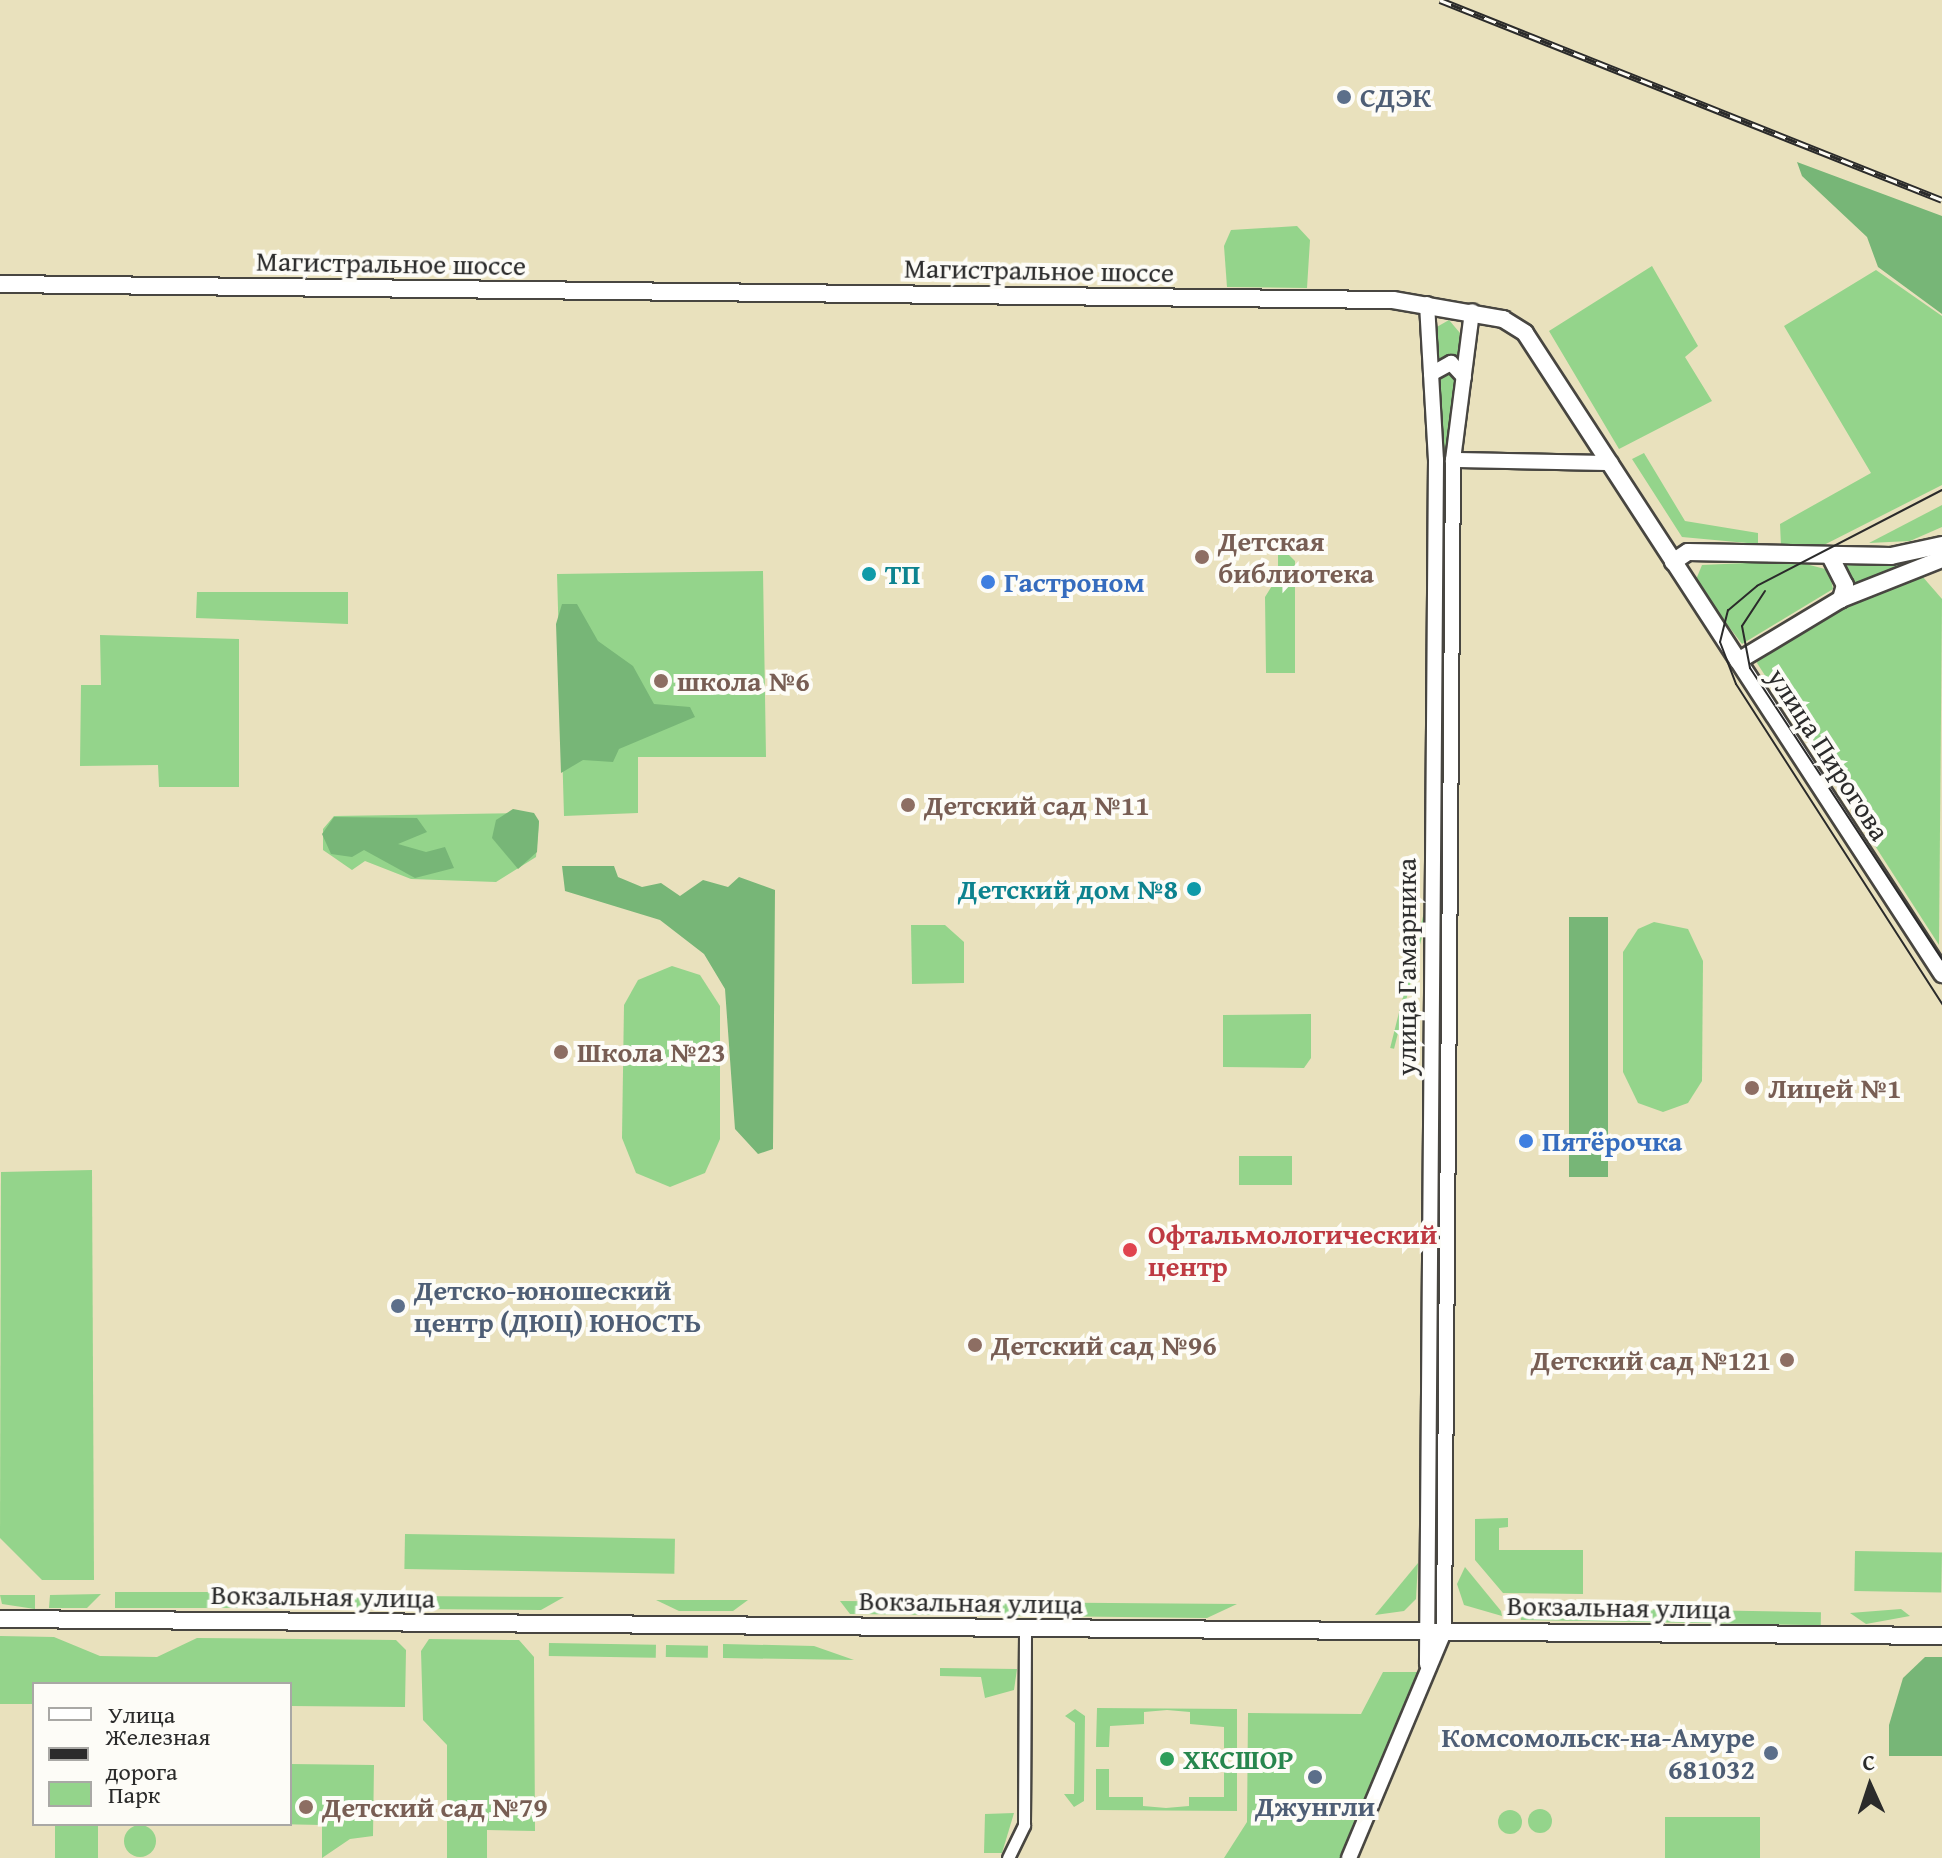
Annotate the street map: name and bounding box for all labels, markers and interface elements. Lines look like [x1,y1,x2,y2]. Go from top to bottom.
place label: СДЭК [1360,80,1431,114]
marker: СДЭК [1335,88,1353,106]
street label: Магистральное шоссе [256,244,526,282]
street label: Магистральное шоссе [904,251,1174,289]
place label: Детская библиотека [1218,524,1374,590]
marker: Детская библиотека [1193,548,1211,566]
place label: ТП [885,557,920,591]
marker: ТП [860,565,878,583]
place label: Гастроном [1004,565,1145,599]
marker: Гастроном [979,573,997,591]
street label: улица Пирогова [1761,661,1897,847]
place label: школа №6 [677,664,810,698]
marker: школа №6 [652,672,670,690]
place label: Детский сад №11 [924,788,1150,822]
marker: Детский сад №11 [899,796,917,814]
street label: улица Гамарника [1389,858,1423,1076]
place label: Детский дом №8 [958,872,1178,906]
marker: Детский дом №8 [1185,880,1203,898]
place label: Школа №23 [577,1035,726,1069]
marker: Школа №23 [552,1043,570,1061]
place label: Лицей №1 [1768,1071,1902,1105]
marker: Лицей №1 [1743,1079,1761,1097]
place label: Пятёрочка [1542,1124,1682,1158]
marker: Пятёрочка [1517,1132,1535,1150]
place label: Офтальмологический центр [1148,1217,1437,1283]
marker: Офтальмологический центр [1119,1239,1141,1261]
place label: Детско-юношеский центр (ДЮЦ) ЮНОСТЬ [414,1273,701,1339]
marker: Детско-юношеский центр (ДЮЦ) ЮНОСТЬ [389,1297,407,1315]
place label: Детский сад №96 [991,1328,1217,1362]
marker: Детский сад №96 [966,1336,984,1354]
place label: Детский сад №121 [1531,1343,1771,1377]
marker: Детский сад №121 [1778,1351,1796,1369]
street label: Вокзальная улица [211,1577,435,1615]
street label: Вокзальная улица [859,1583,1083,1621]
street label: Вокзальная улица [1507,1588,1731,1626]
legend [32,1682,292,1826]
text: Улица [108,1697,175,1732]
text: Железная дорога [105,1719,210,1789]
place label: Комсомольск-на-Амуре 681032 [1441,1720,1755,1786]
place label: ХКСШОР [1183,1742,1294,1776]
marker: Комсомольск-на-Амуре 681032 [1762,1744,1780,1762]
north arrow [1830,1746,1910,1826]
text: С [1862,1746,1876,1778]
marker: ХКСШОР [1158,1750,1176,1768]
marker: Джунгли [1306,1768,1324,1786]
text: Парк [108,1777,160,1812]
place label: Джунгли [1255,1789,1375,1823]
place label: Детский сад №79 [322,1790,548,1824]
marker: Детский сад №79 [297,1798,315,1816]

